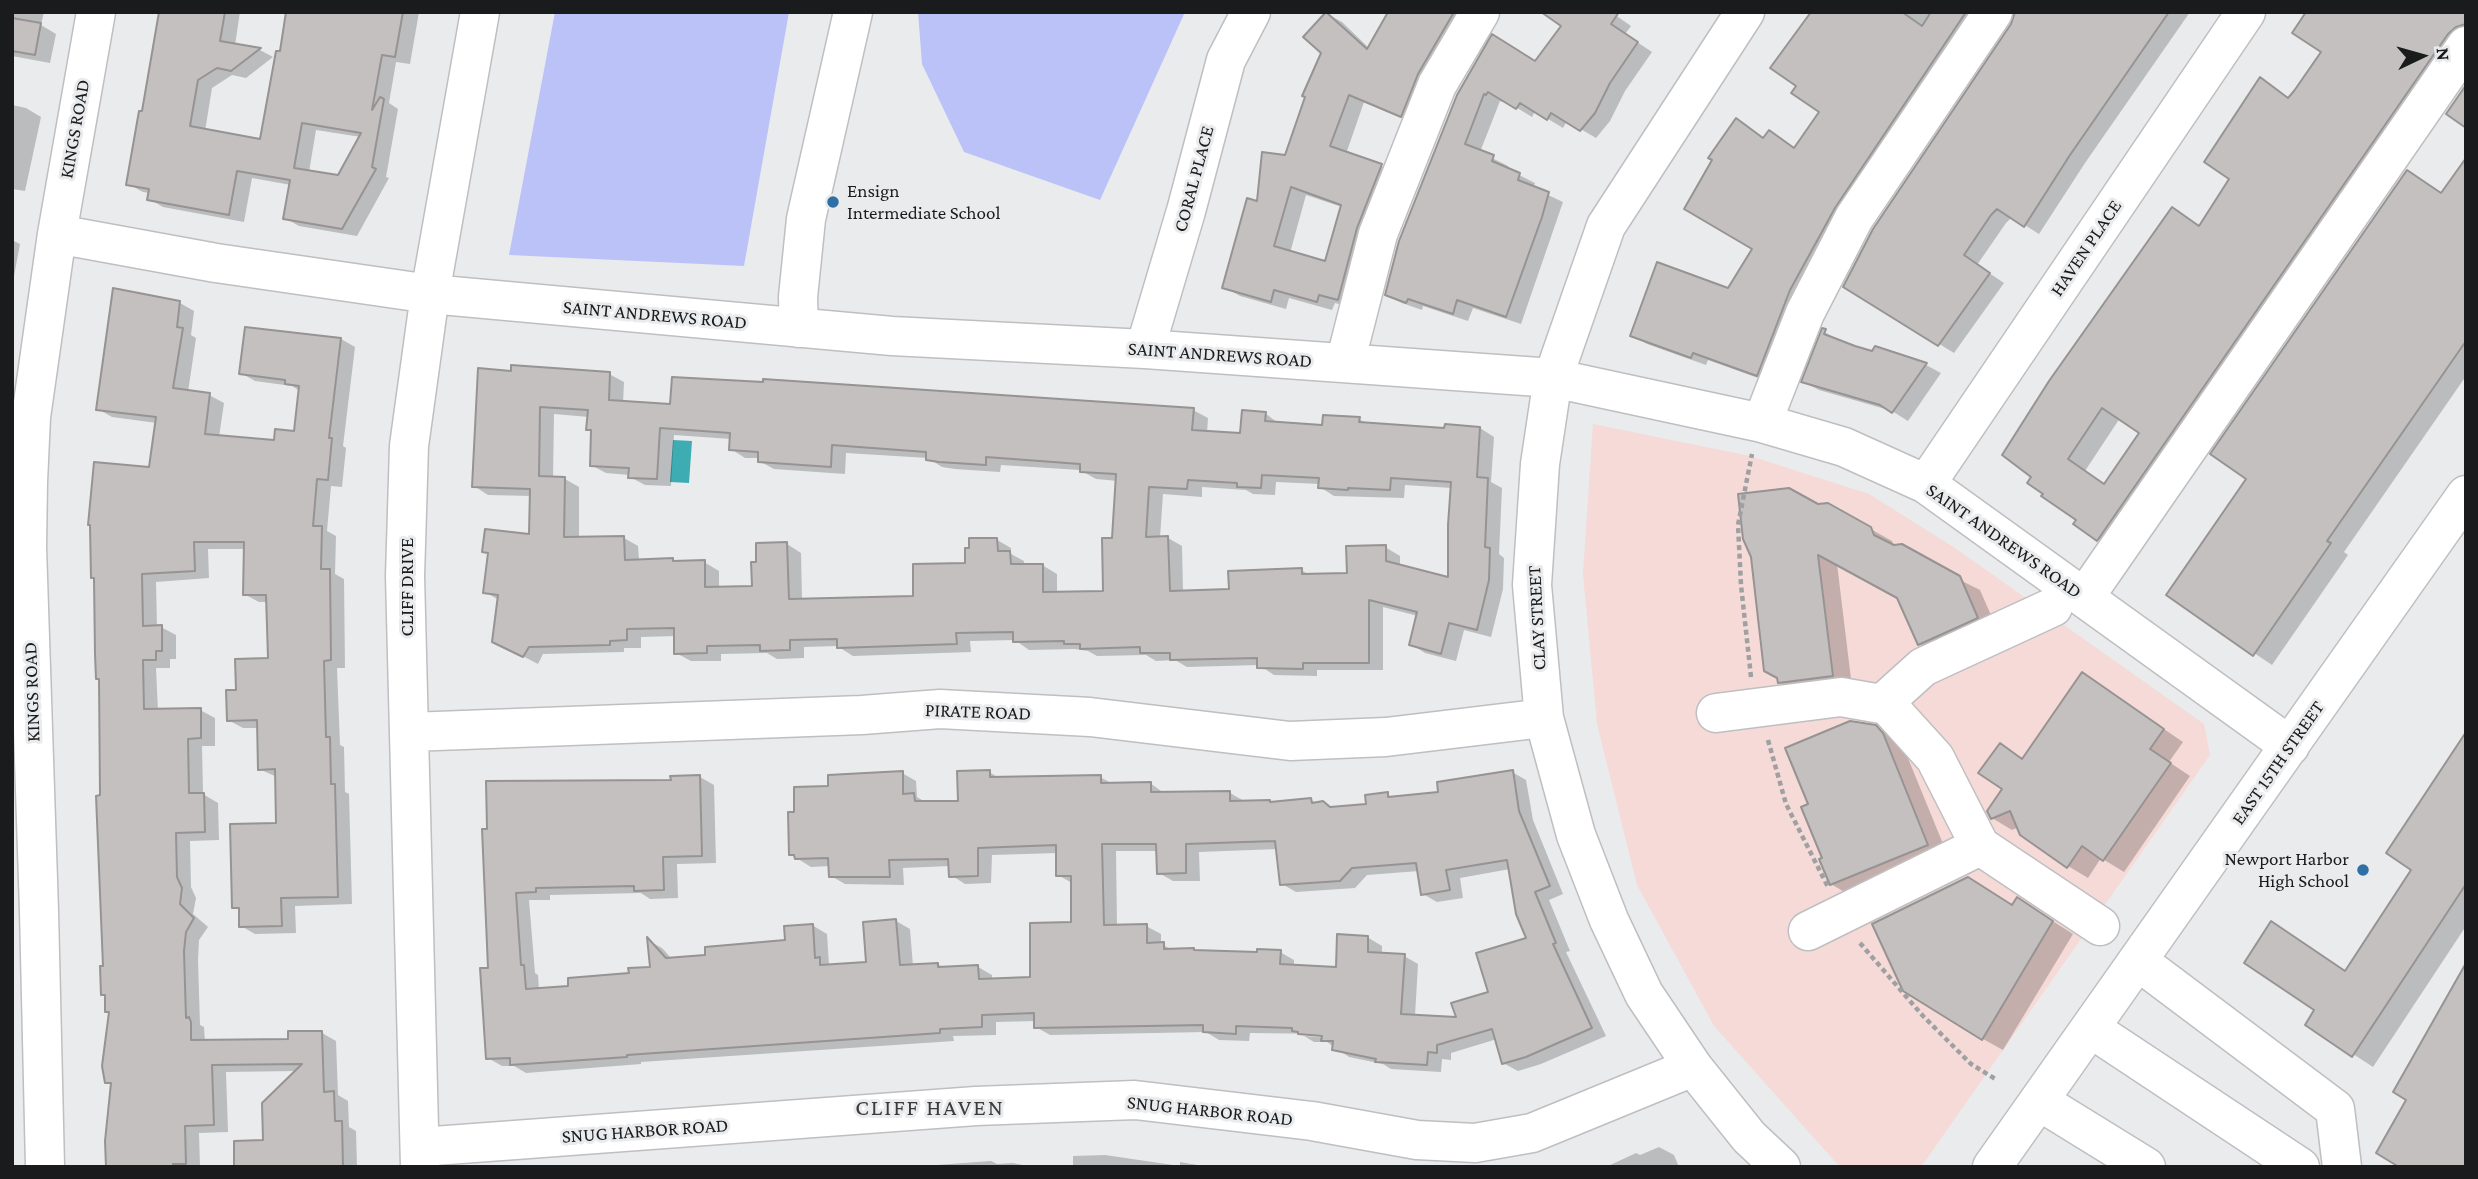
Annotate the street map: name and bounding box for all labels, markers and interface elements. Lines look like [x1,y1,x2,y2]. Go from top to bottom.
north arrow [2387,21,2457,91]
text: N [2432,47,2454,61]
street label: KINGS ROAD [55,78,95,180]
street label: CORAL PLACE [1169,123,1219,235]
place label: Ensign Intermediate School [847,180,1000,224]
marker: Ensign Intermediate School [825,194,841,210]
street label: HAVEN PLACE [2045,195,2127,301]
street label: SAINT ANDREWS ROAD [562,296,748,334]
street label: SAINT ANDREWS ROAD [1127,337,1313,373]
street label: SAINT ANDREWS ROAD [1922,479,2086,603]
street label: CLIFF DRIVE [396,538,418,636]
street label: CLAY STREET [1523,565,1551,671]
street label: KINGS ROAD [19,642,45,742]
street label: EAST 15TH STREET [2227,697,2329,829]
street label: PIRATE ROAD [925,699,1031,725]
place label: Newport Harbor High School [2224,848,2349,892]
marker: Newport Harbor High School [2355,862,2371,878]
street label: SNUG HARBOR ROAD [1126,1091,1294,1131]
district label: CLIFF HAVEN [857,1094,1003,1122]
street label: SNUG HARBOR ROAD [561,1114,729,1148]

